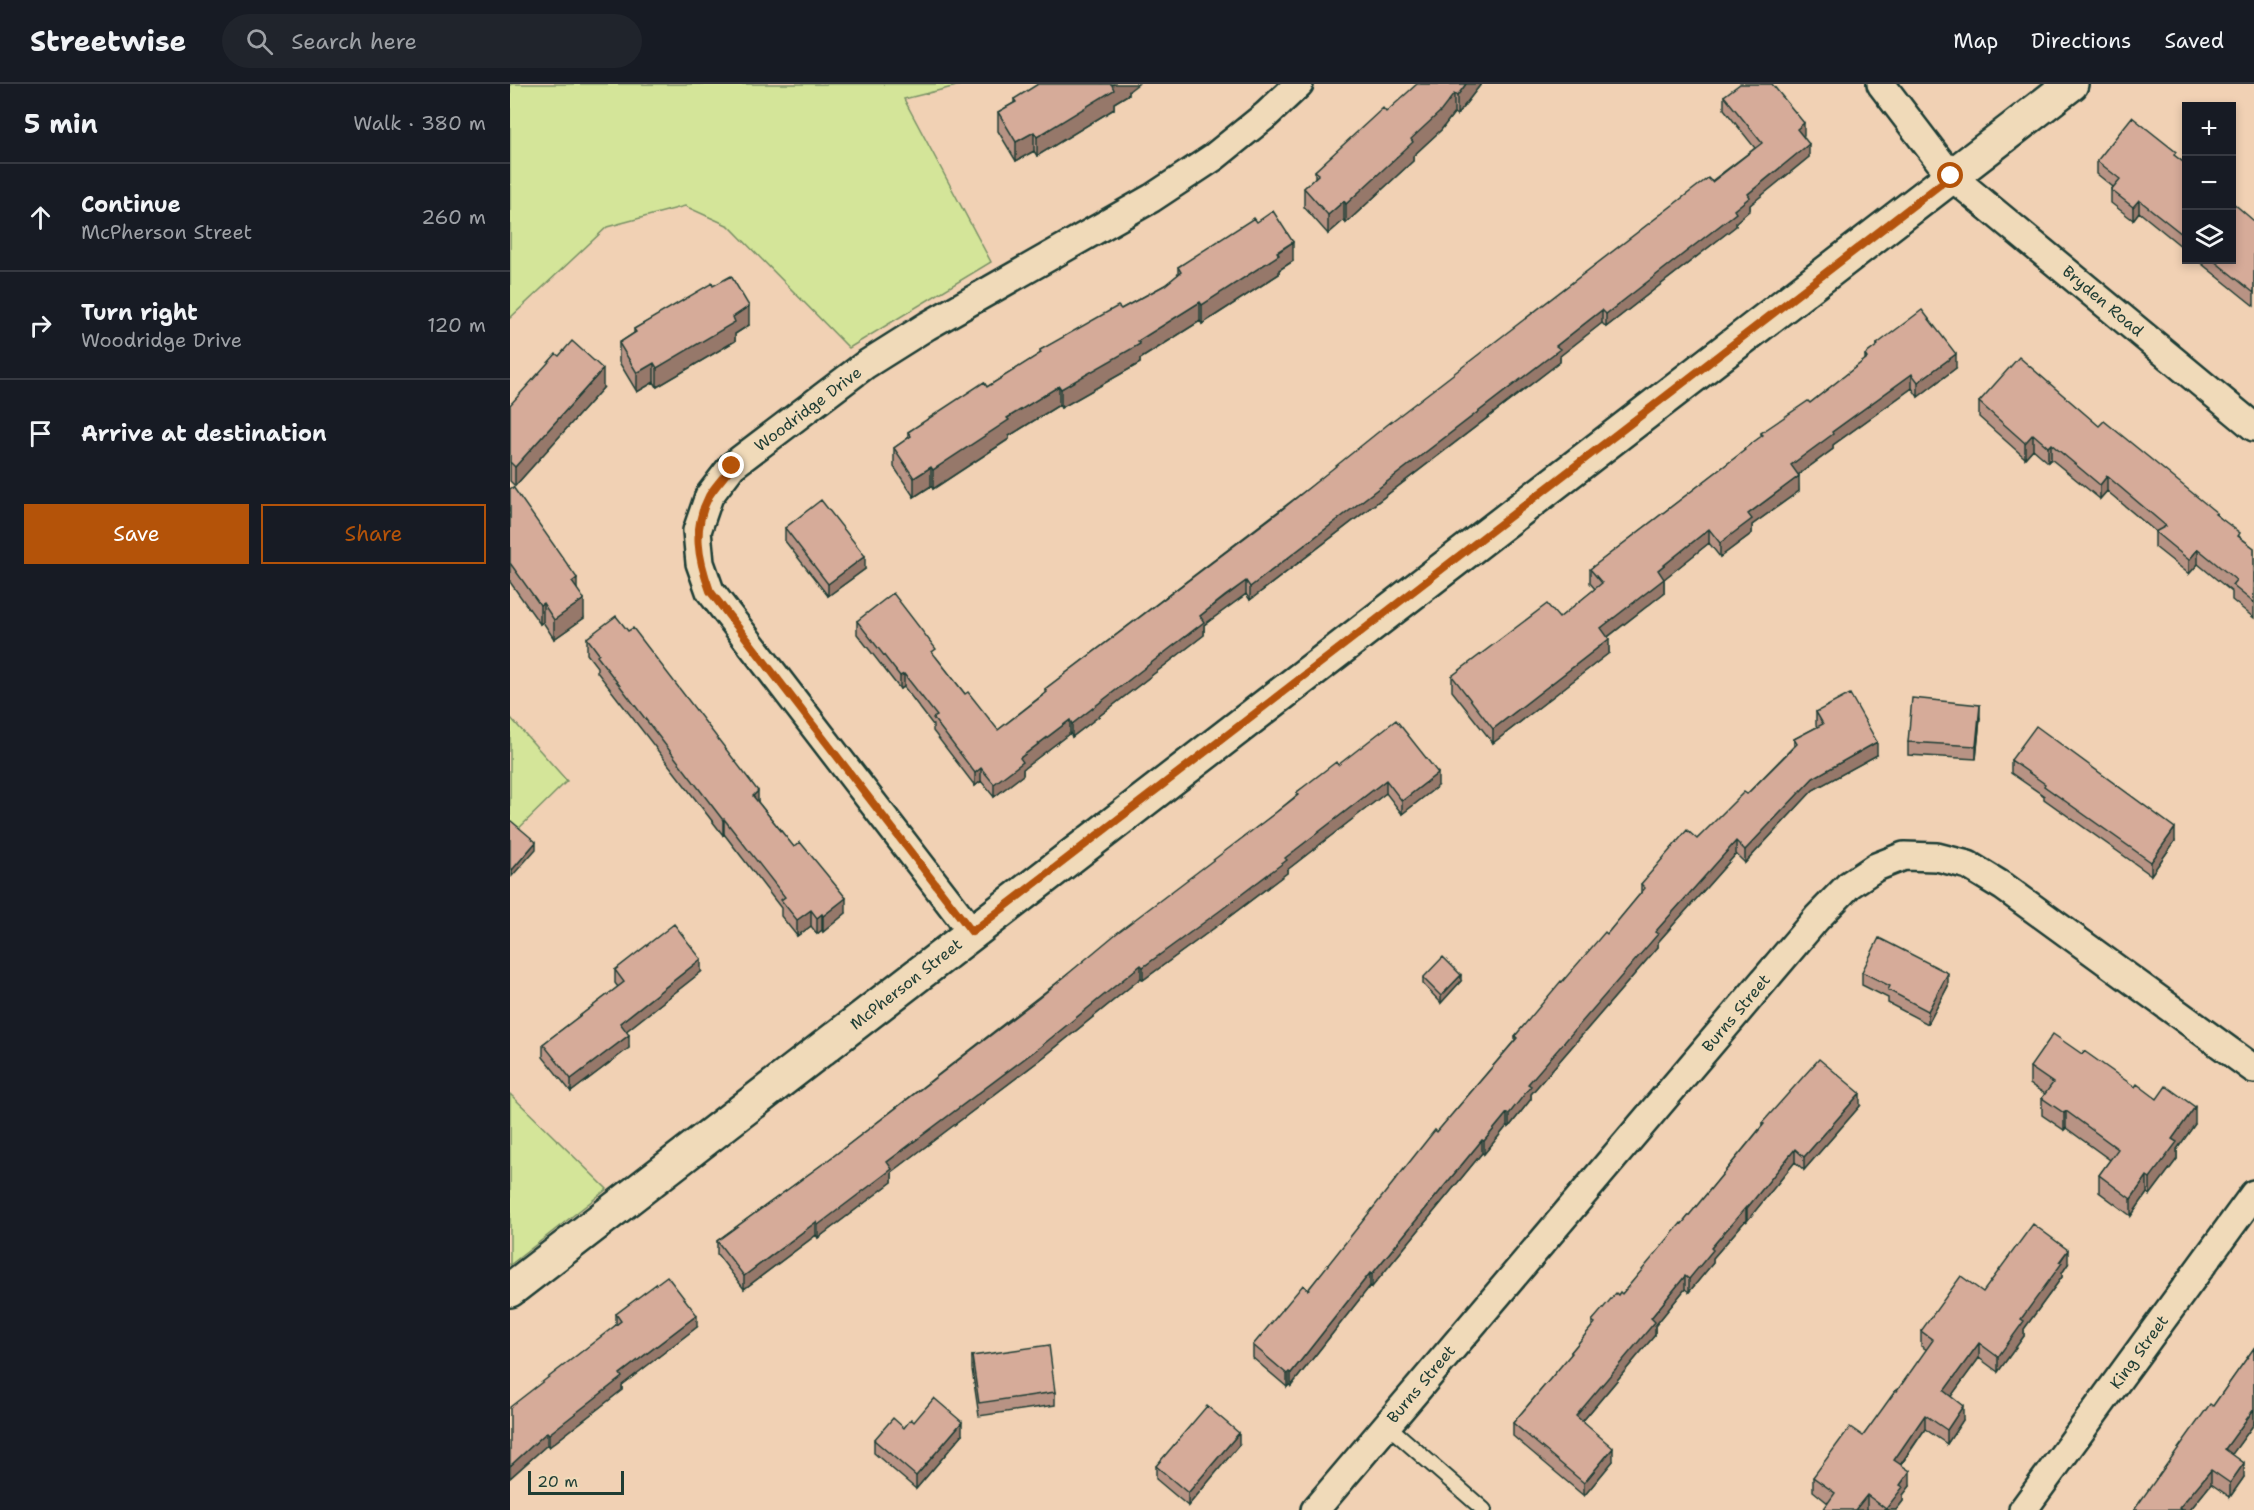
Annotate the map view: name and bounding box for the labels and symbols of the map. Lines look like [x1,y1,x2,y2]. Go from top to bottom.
route start [1937,162,1963,188]
street label: Bryden Road [2058,261,2148,341]
street label: Woodridge Drive [750,362,866,456]
route end [718,452,744,478]
street label: McPherson Street [846,934,966,1034]
street label: Burns Street [1697,970,1775,1056]
street label: King Street [2105,1311,2173,1393]
street label: Burns Street [1382,1341,1460,1427]
scale bar [528,1468,624,1496]

